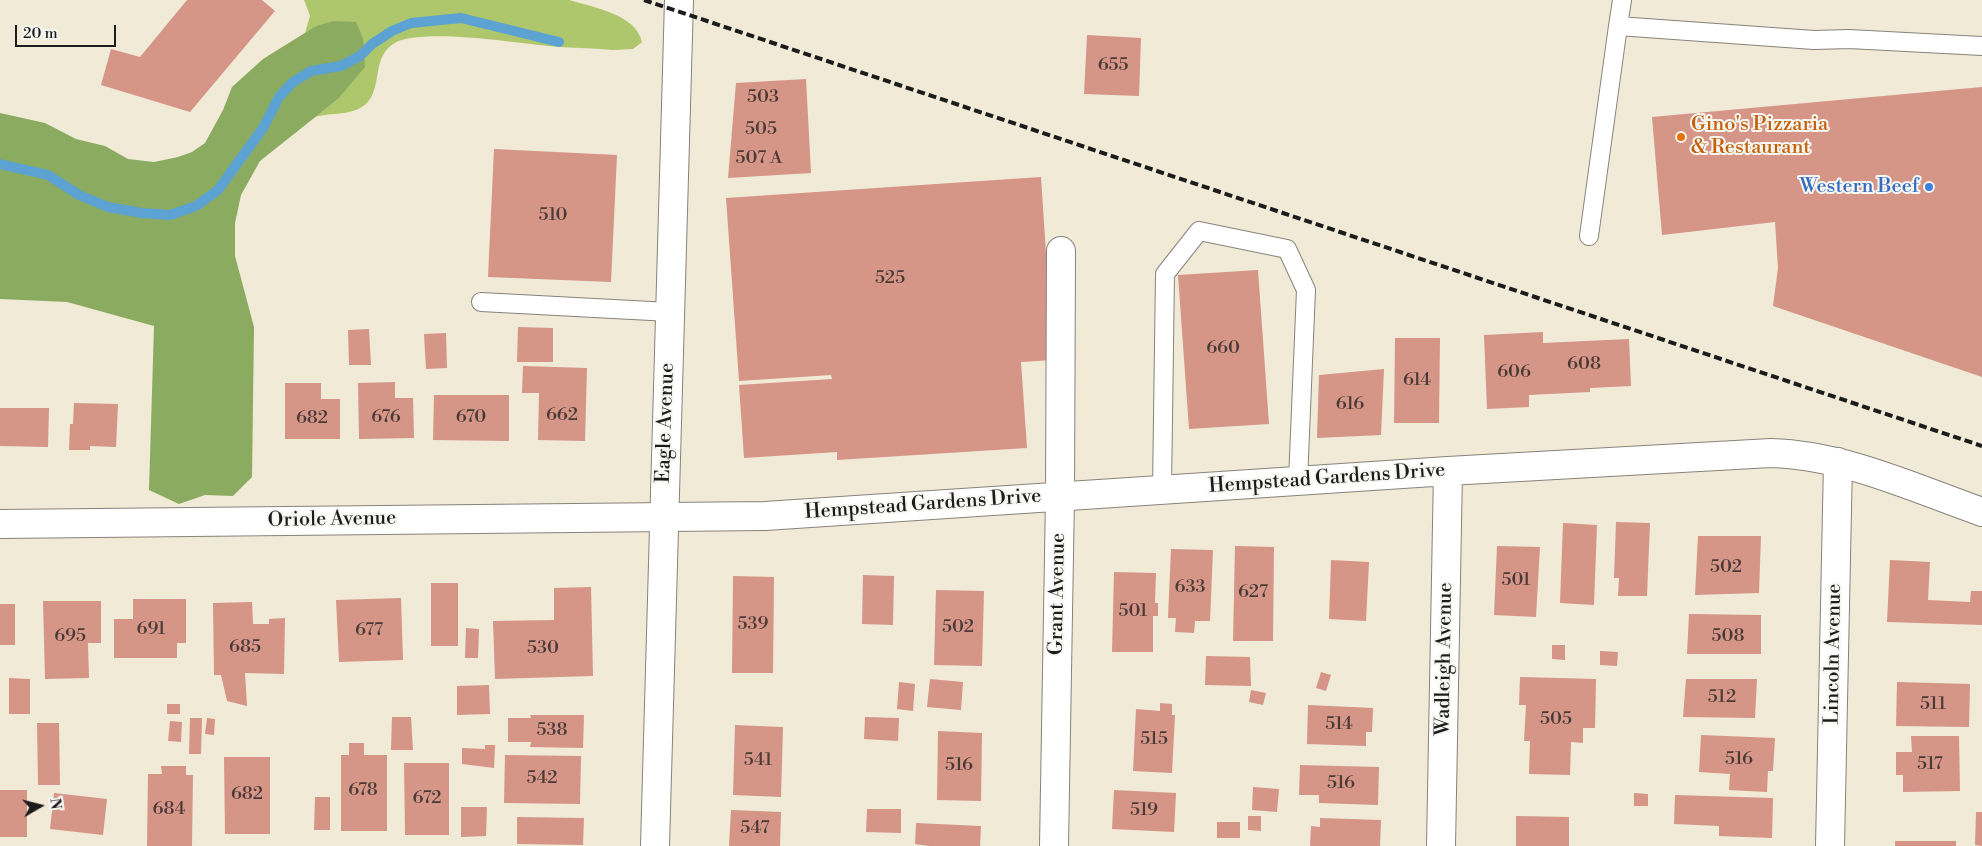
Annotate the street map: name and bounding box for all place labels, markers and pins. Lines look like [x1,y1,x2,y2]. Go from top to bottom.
place label: Gino's Pizzaria & Restaurant [1691,113,1828,160]
marker: Gino's Pizzaria & Restaurant [1675,131,1687,143]
place label: Western Beef [1800,175,1919,199]
marker: Western Beef [1923,181,1935,193]

